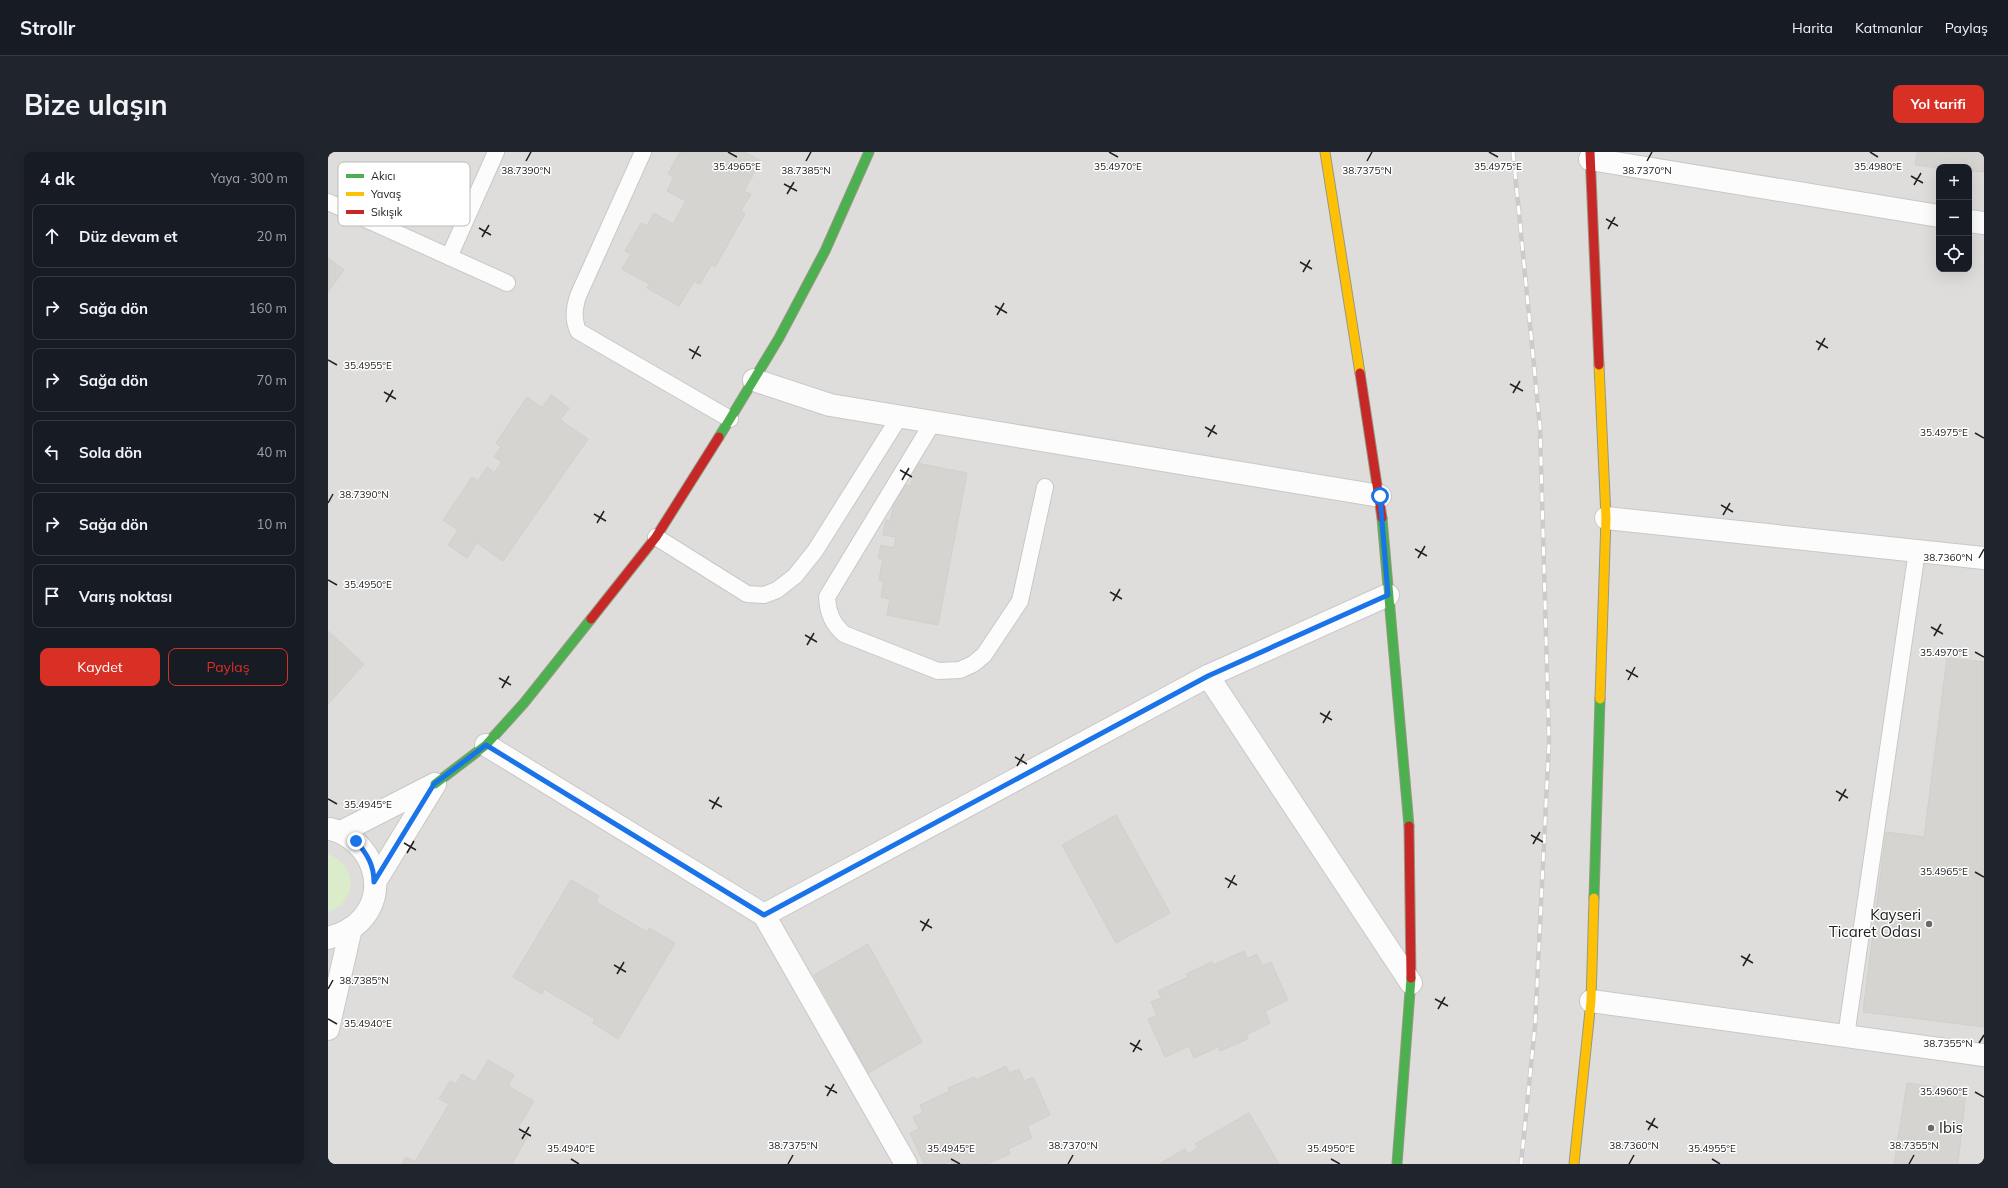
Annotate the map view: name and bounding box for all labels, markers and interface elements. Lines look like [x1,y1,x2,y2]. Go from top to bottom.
text: Strollr [20,16,75,40]
text: Harita [1792,19,1833,37]
text: Katmanlar [1855,19,1923,37]
text: Paylaş [1945,19,1988,37]
button: Yol tarifi [1893,85,1984,123]
text: Bize ulaşın [24,87,168,122]
text: 35.4965°E [713,160,761,173]
text: 35.4970°E [1094,160,1142,173]
text: 35.4975°E [1474,160,1522,173]
text: 35.4980°E [1854,160,1902,173]
legend [338,162,470,226]
text: 38.7390°N [501,164,551,177]
text: 38.7385°N [781,164,831,177]
text: 38.7375°N [1342,164,1392,177]
text: 38.7370°N [1622,164,1672,177]
map controls [1936,164,1972,272]
button: + [1936,164,1972,200]
text: 4 dk [40,168,75,189]
text: Akıcı [371,169,395,183]
text: Yaya · 300 m [211,170,288,186]
text: Yavaş [370,187,401,201]
button: − [1936,200,1972,236]
text: Sıkışık [371,205,403,219]
icon: ahead [41,225,63,247]
text: Düz devam et [79,227,178,246]
text: 20 m [257,228,287,244]
button: locate [1936,236,1972,272]
icon: right [41,297,63,319]
text: Sağa dön [79,299,148,318]
text: 160 m [249,300,287,316]
text: 35.4955°E [344,359,392,372]
icon: right [41,369,63,391]
text: Sağa dön [79,371,148,390]
text: 70 m [257,372,287,388]
text: 35.4975°E [1920,426,1968,439]
icon: left [41,441,63,463]
text: Sola dön [79,443,142,462]
text: 40 m [257,444,287,460]
route start [1371,487,1389,505]
text: 38.7390°N [339,488,389,501]
icon: right [41,513,63,535]
text: Sağa dön [79,515,148,534]
text: 10 m [257,516,287,532]
text: 38.7360°N [1923,551,1973,564]
text: 35.4950°E [344,578,392,591]
icon: arrive [41,585,63,607]
text: Varış noktası [79,587,172,606]
text: 35.4970°E [1920,646,1968,659]
button: Kaydet [40,648,160,686]
button: Paylaş [168,648,288,686]
text: 35.4945°E [344,798,392,811]
route end [347,832,365,850]
text: 35.4965°E [1920,865,1968,878]
place label: Kayseri Ticaret Odası [1829,905,1921,941]
marker: Kayseri Ticaret Odası [1924,919,1934,929]
text: 38.7385°N [339,974,389,987]
text: 35.4940°E [344,1017,392,1030]
text: 38.7355°N [1923,1037,1973,1050]
text: 35.4960°E [1920,1085,1968,1098]
place label: Ibis [1939,1118,1963,1137]
marker: Ibis [1926,1123,1936,1133]
text: 38.7375°N [768,1139,818,1152]
text: 38.7370°N [1048,1139,1098,1152]
text: 38.7360°N [1609,1139,1659,1152]
text: 38.7355°N [1889,1139,1939,1152]
text: 35.4940°E [547,1142,595,1155]
text: 35.4945°E [927,1142,975,1155]
text: 35.4950°E [1307,1142,1355,1155]
text: 35.4955°E [1688,1142,1736,1155]

